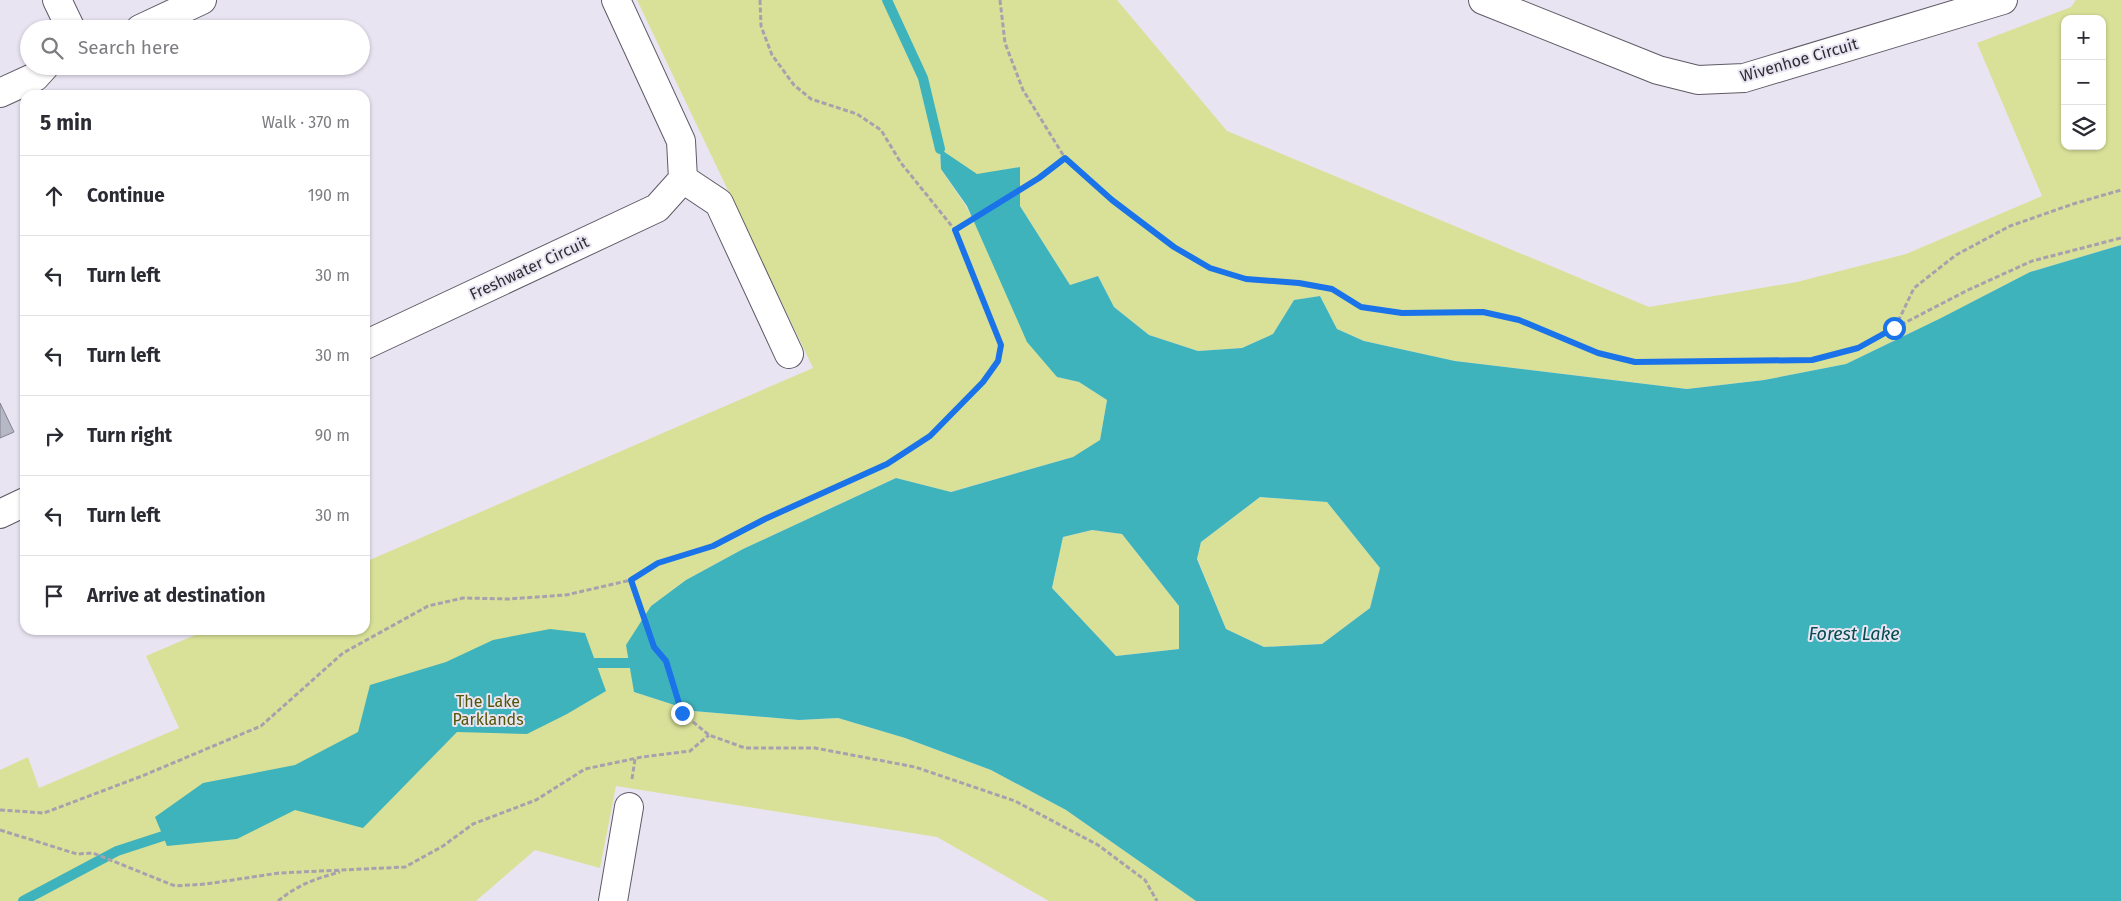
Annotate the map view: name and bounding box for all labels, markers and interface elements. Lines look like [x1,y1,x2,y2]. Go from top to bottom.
map controls [2061,15,2106,150]
button: + [2061,15,2106,60]
search box [20,20,370,75]
icon: search [38,34,66,62]
street label: Wivenhoe Circuit [1738,34,1860,86]
text: Search here [78,36,179,59]
button: − [2061,60,2106,105]
button: layers [2061,105,2106,150]
text: 5 min [40,110,92,136]
text: Walk · 370 m [262,113,350,132]
icon: ahead [40,182,68,210]
text: Continue [87,184,165,207]
text: 190 m [308,186,350,205]
street label: Freshwater Circuit [466,232,592,304]
icon: left [40,262,68,290]
text: Turn left [87,264,161,287]
text: 30 m [315,266,350,285]
route start [1883,317,1906,340]
icon: left [40,342,68,370]
text: Turn left [87,344,161,367]
text: 30 m [315,346,350,365]
icon: right [40,422,68,450]
text: Turn right [87,424,172,447]
text: 90 m [315,426,350,445]
icon: left [40,502,68,530]
text: Turn left [87,504,161,527]
text: 30 m [315,506,350,525]
icon: arrive [40,582,68,610]
text: Arrive at destination [87,584,266,607]
water label: Forest Lake [1808,623,1900,645]
park label: The Lake Parklands [452,692,524,729]
route end [671,702,694,725]

